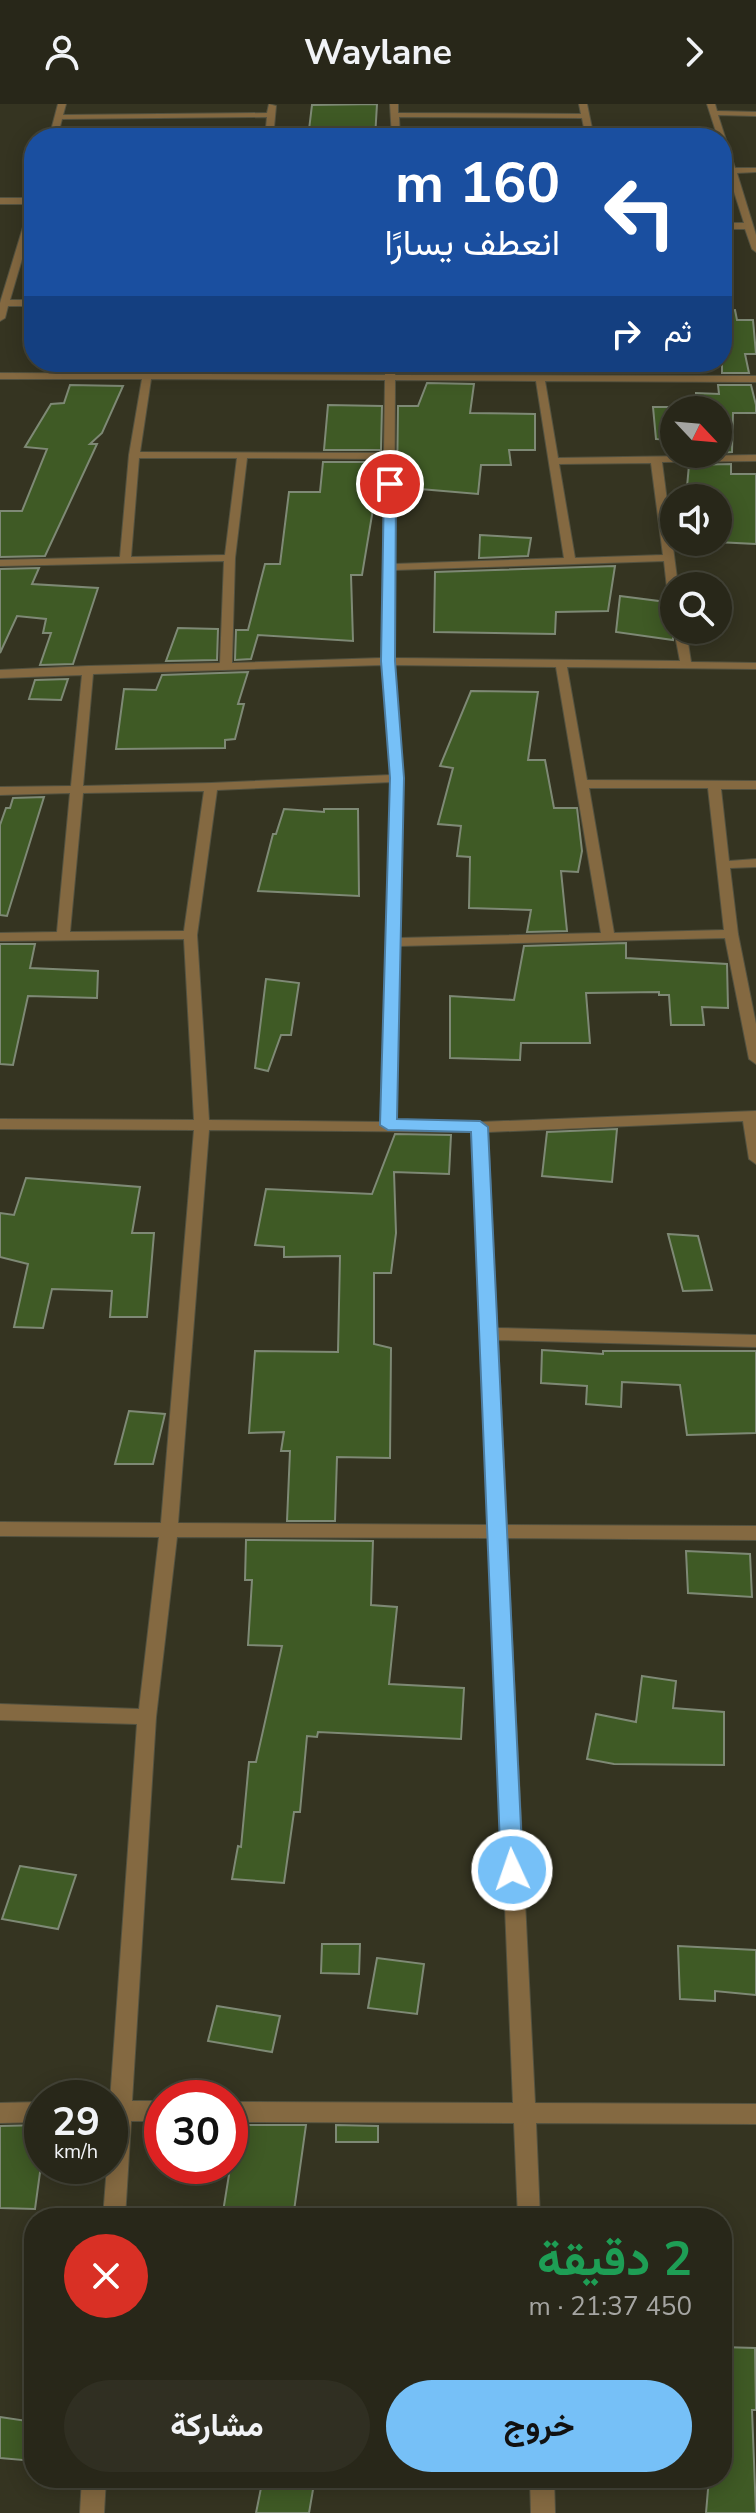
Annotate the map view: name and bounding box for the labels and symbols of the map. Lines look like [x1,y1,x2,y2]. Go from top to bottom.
north arrow [660,396,732,468]
pin [356,450,424,518]
position arrow [470,1828,554,1912]
speed limit sign: 30 [144,2080,248,2184]

